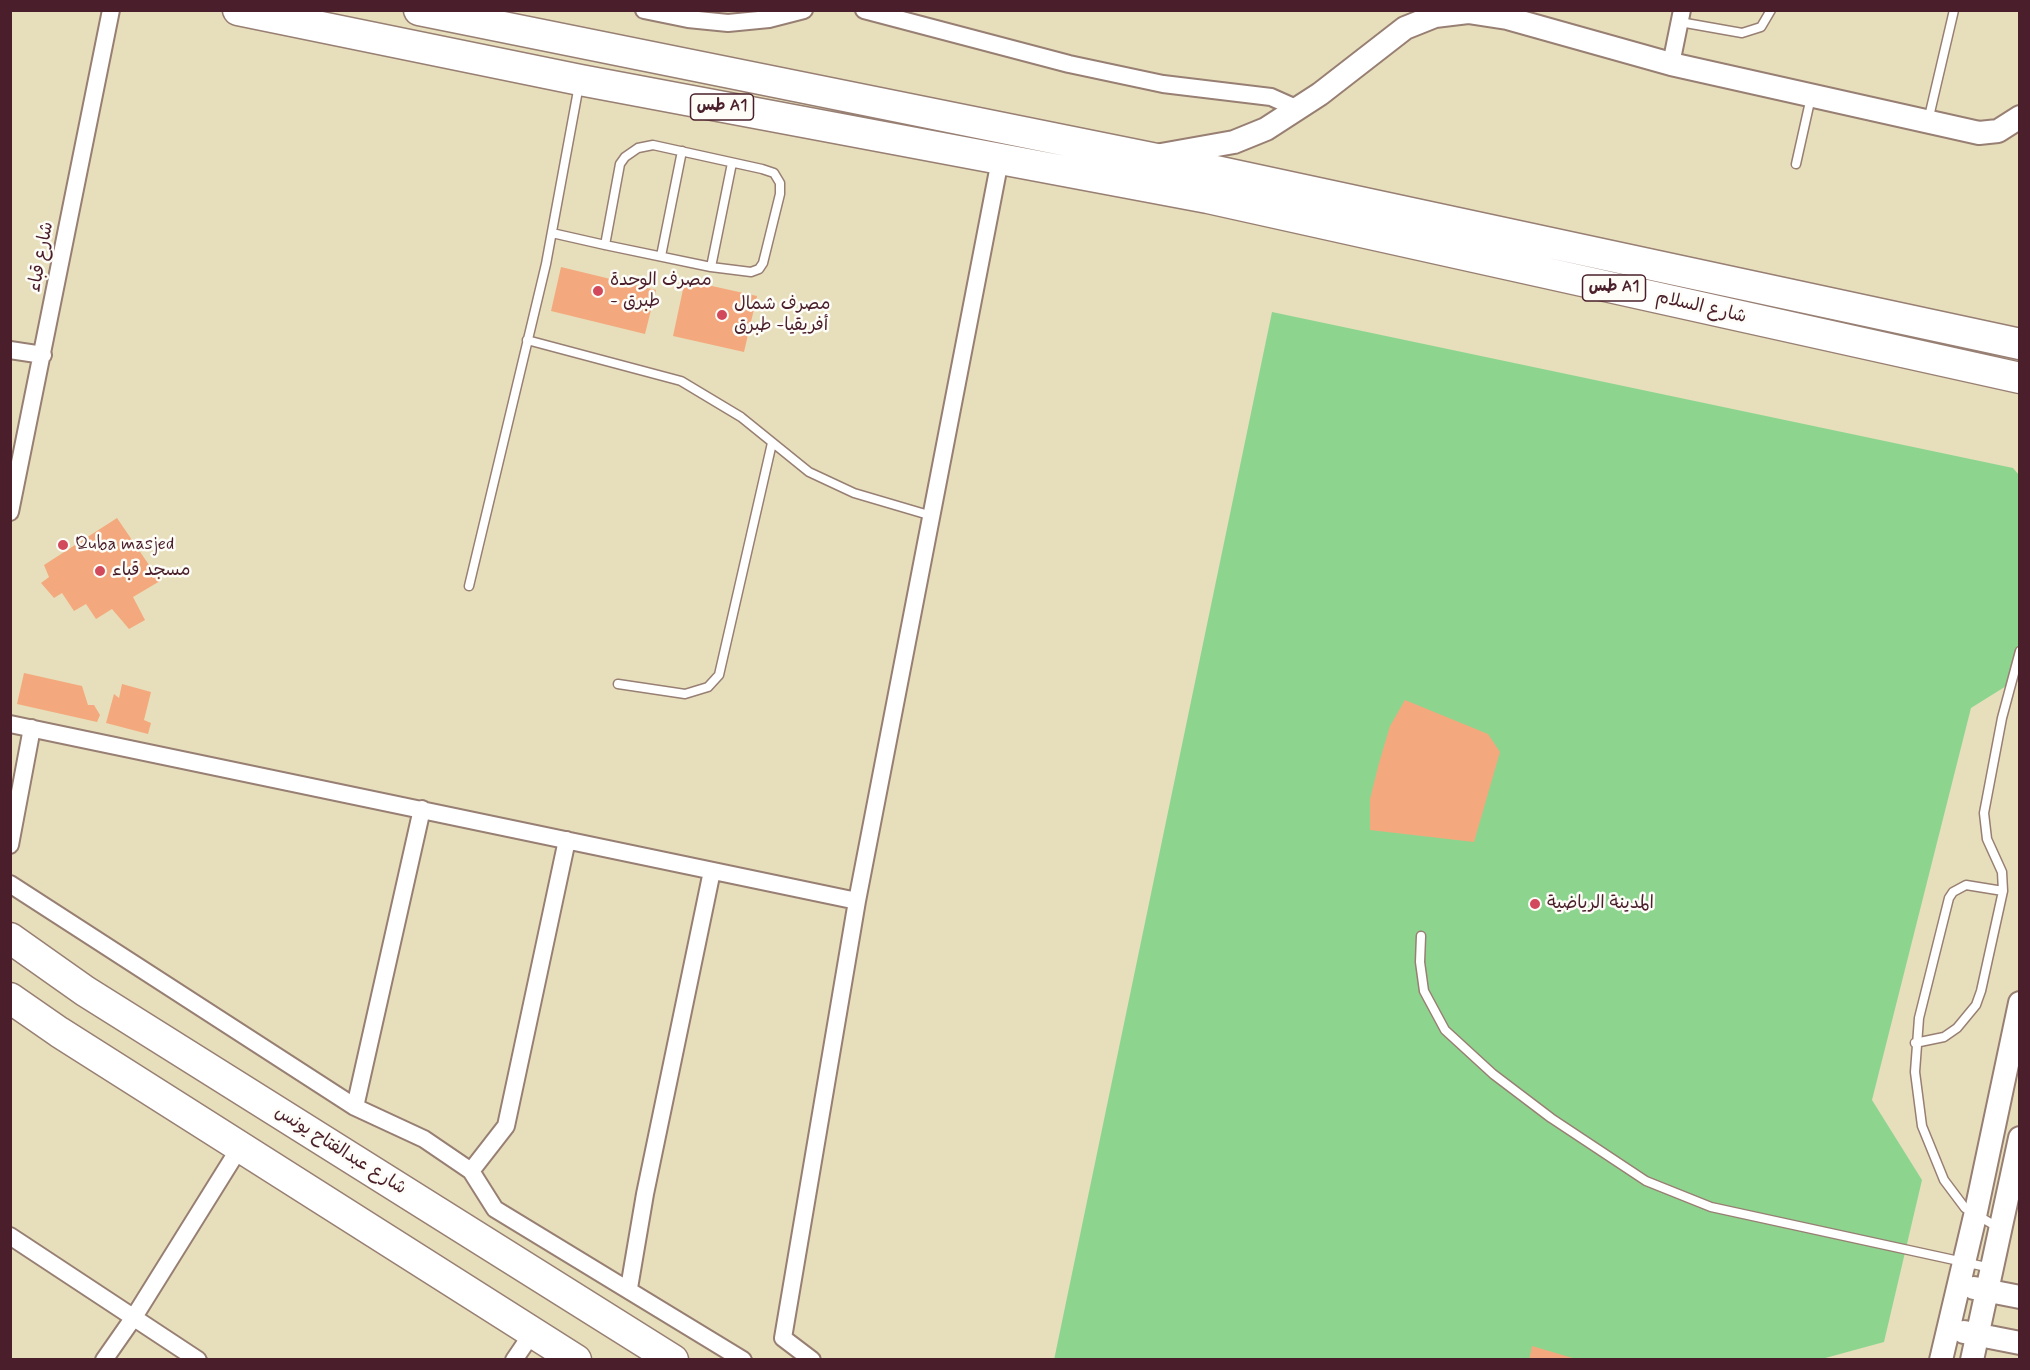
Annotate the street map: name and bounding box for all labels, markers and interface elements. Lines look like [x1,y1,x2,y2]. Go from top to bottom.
road number: طس A1 [690,94,754,120]
street label: شارع قباء [25,220,59,294]
place label: مصرف الوحدة - طبرق [610,270,712,312]
road number: طس A1 [1582,275,1646,301]
marker: مصرف الوحدة - طبرق [591,284,605,298]
street label: شارع السلام [1654,287,1748,329]
place label: مصرف شمال أفريقيا- طبرق [734,294,830,336]
marker: مصرف شمال أفريقيا- طبرق [715,308,729,322]
place label: Quba masjed [75,534,174,556]
marker: Quba masjed [56,538,70,552]
place label: مسجد قباء [112,560,190,582]
marker: مسجد قباء [93,564,107,578]
place label: المدينة الرياضية [1547,893,1654,915]
marker: المدينة الرياضية [1528,897,1542,911]
street label: شارع عبدالفتاح يونس [270,1102,410,1200]

